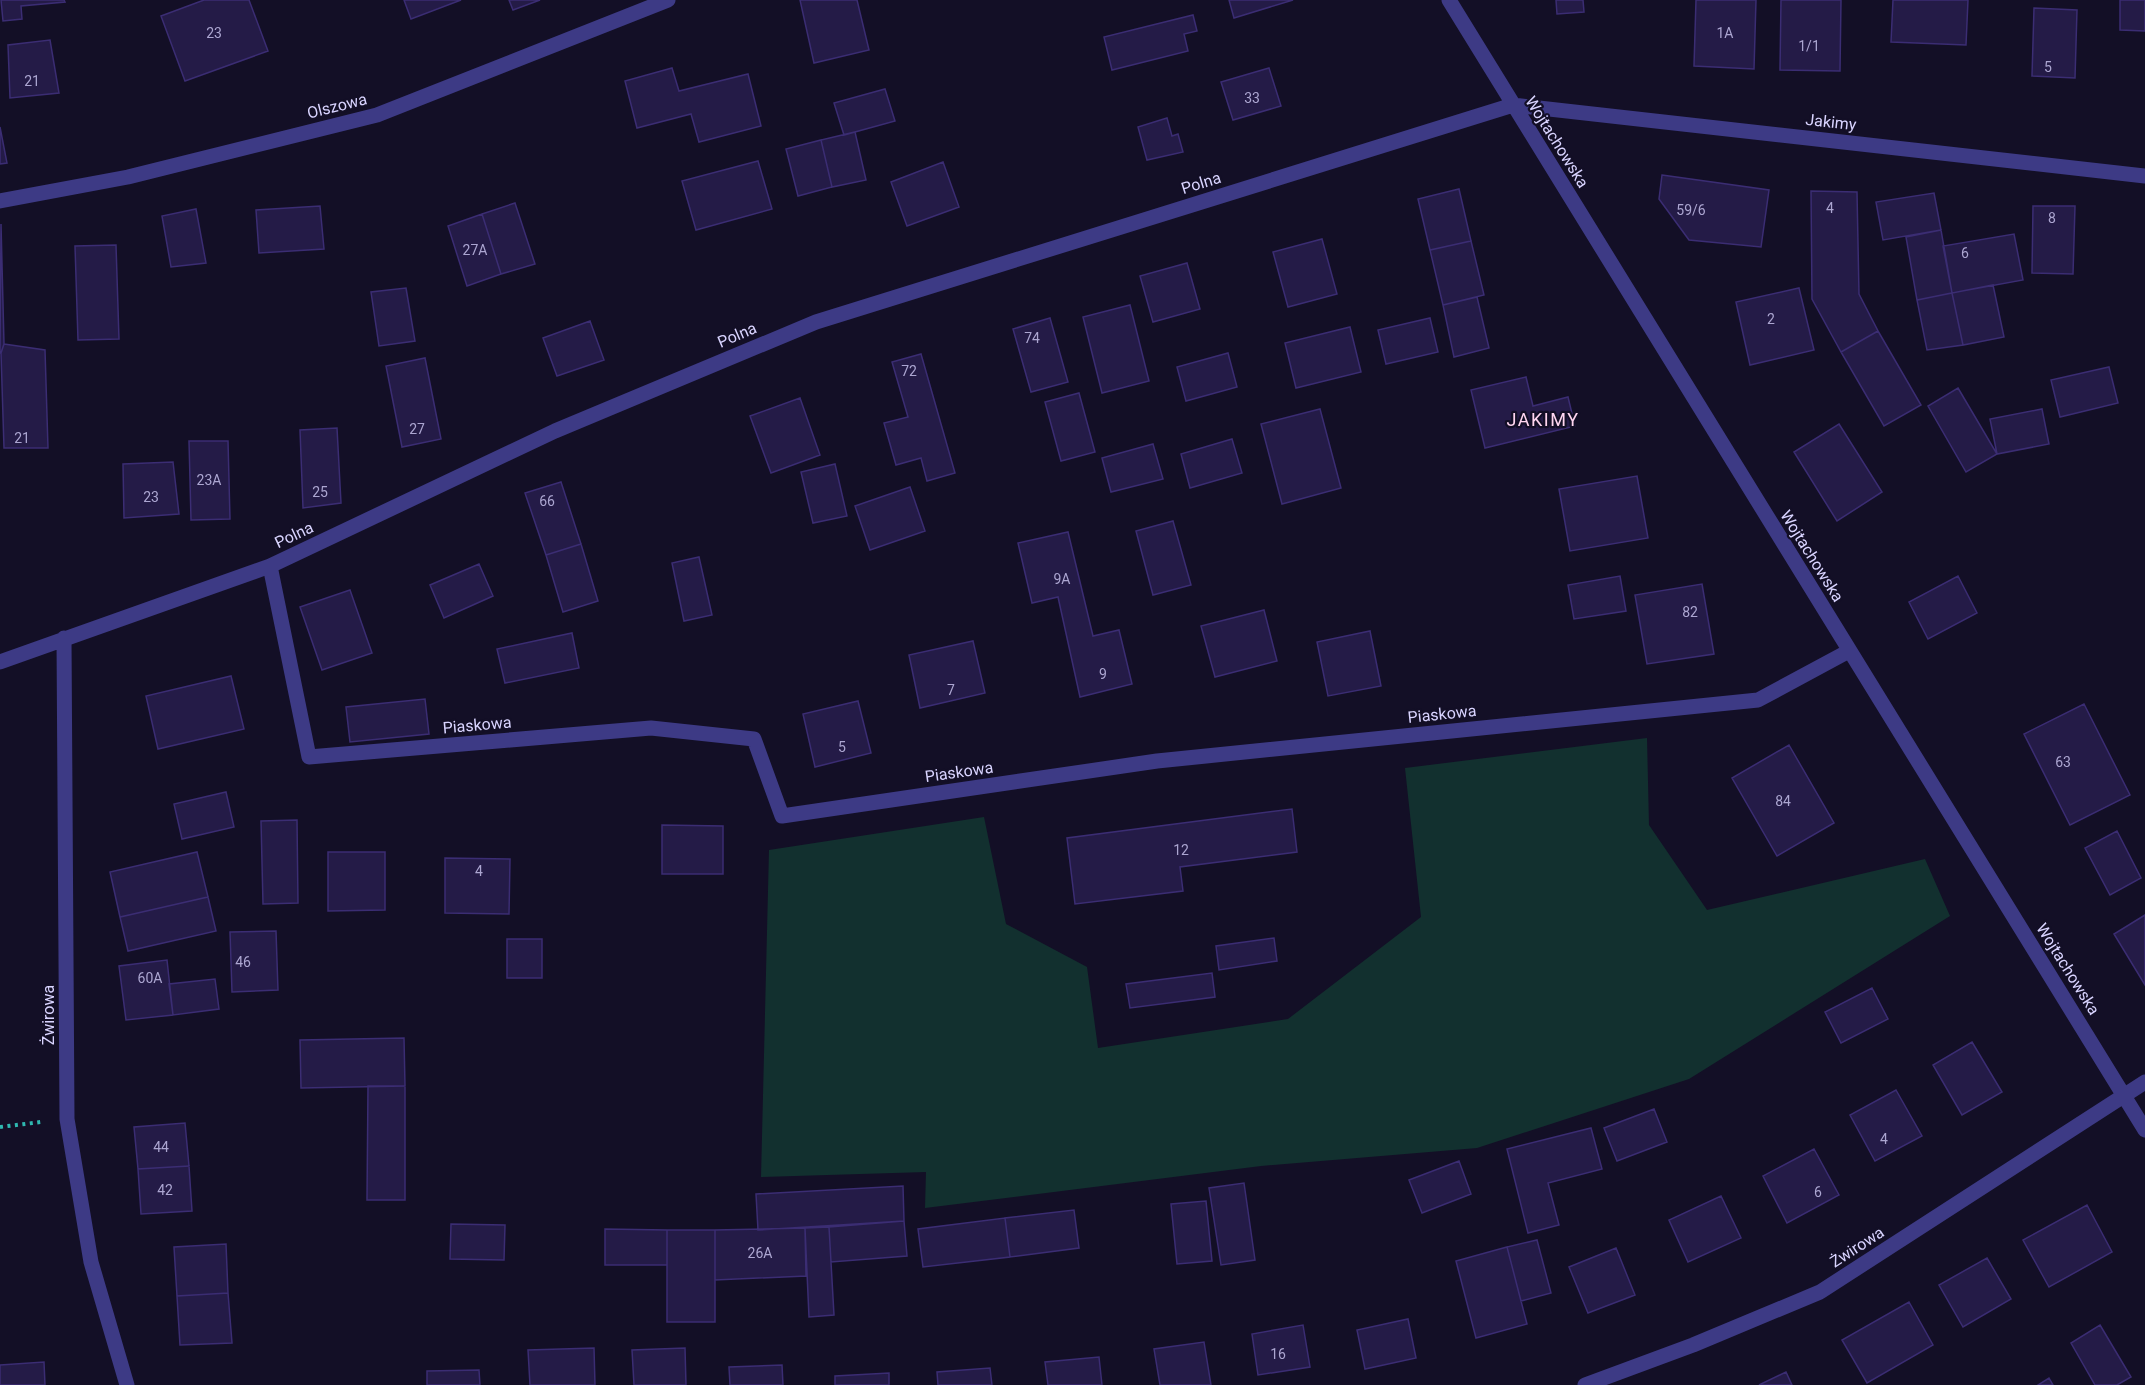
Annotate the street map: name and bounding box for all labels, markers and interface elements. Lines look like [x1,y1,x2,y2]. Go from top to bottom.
house number: 23 [206,25,222,41]
house number: 1A [1716,25,1734,41]
house number: 1/1 [1798,38,1820,54]
house number: 5 [2044,59,2052,75]
house number: 21 [24,73,40,89]
street label: Olszowa [305,89,369,123]
house number: 33 [1244,90,1260,106]
street label: Wojtachowska [1521,93,1593,191]
street label: Jakimy [1805,110,1858,134]
street label: Polna [1179,168,1223,198]
house number: 4 [1826,200,1834,216]
house number: 59/6 [1676,202,1706,218]
house number: 8 [2048,210,2056,226]
house number: 27A [463,242,487,258]
house number: 6 [1961,245,1969,261]
house number: 2 [1767,311,1775,327]
street label: Polna [715,318,759,352]
house number: 74 [1024,330,1040,346]
house number: 72 [901,363,917,379]
district label: JAKIMY [1507,409,1579,430]
house number: 27 [409,421,425,437]
house number: 21 [14,430,30,446]
house number: 23A [197,472,221,488]
house number: 25 [312,484,328,500]
house number: 23 [143,489,159,505]
house number: 66 [539,493,555,509]
street label: Wojtachowska [1776,507,1848,605]
street label: Polna [272,518,316,552]
house number: 9A [1053,571,1071,587]
house number: 82 [1682,604,1698,620]
house number: 9 [1099,666,1107,682]
house number: 7 [947,682,955,698]
street label: Piaskowa [1407,701,1477,727]
street label: Piaskowa [442,713,512,737]
house number: 5 [838,739,846,755]
house number: 63 [2055,754,2071,770]
street label: Piaskowa [924,758,994,786]
house number: 84 [1775,793,1791,809]
house number: 12 [1173,842,1189,858]
house number: 4 [475,863,483,879]
street label: Wojtachowska [2032,920,2104,1018]
house number: 46 [235,954,251,970]
house number: 60A [138,970,162,986]
street label: Żwirowa [39,985,58,1045]
house number: 4 [1880,1131,1888,1147]
house number: 44 [153,1139,169,1155]
house number: 42 [157,1182,173,1198]
house number: 6 [1814,1184,1822,1200]
street label: Żwirowa [1826,1223,1888,1271]
house number: 26A [748,1245,772,1261]
house number: 16 [1270,1346,1286,1362]

